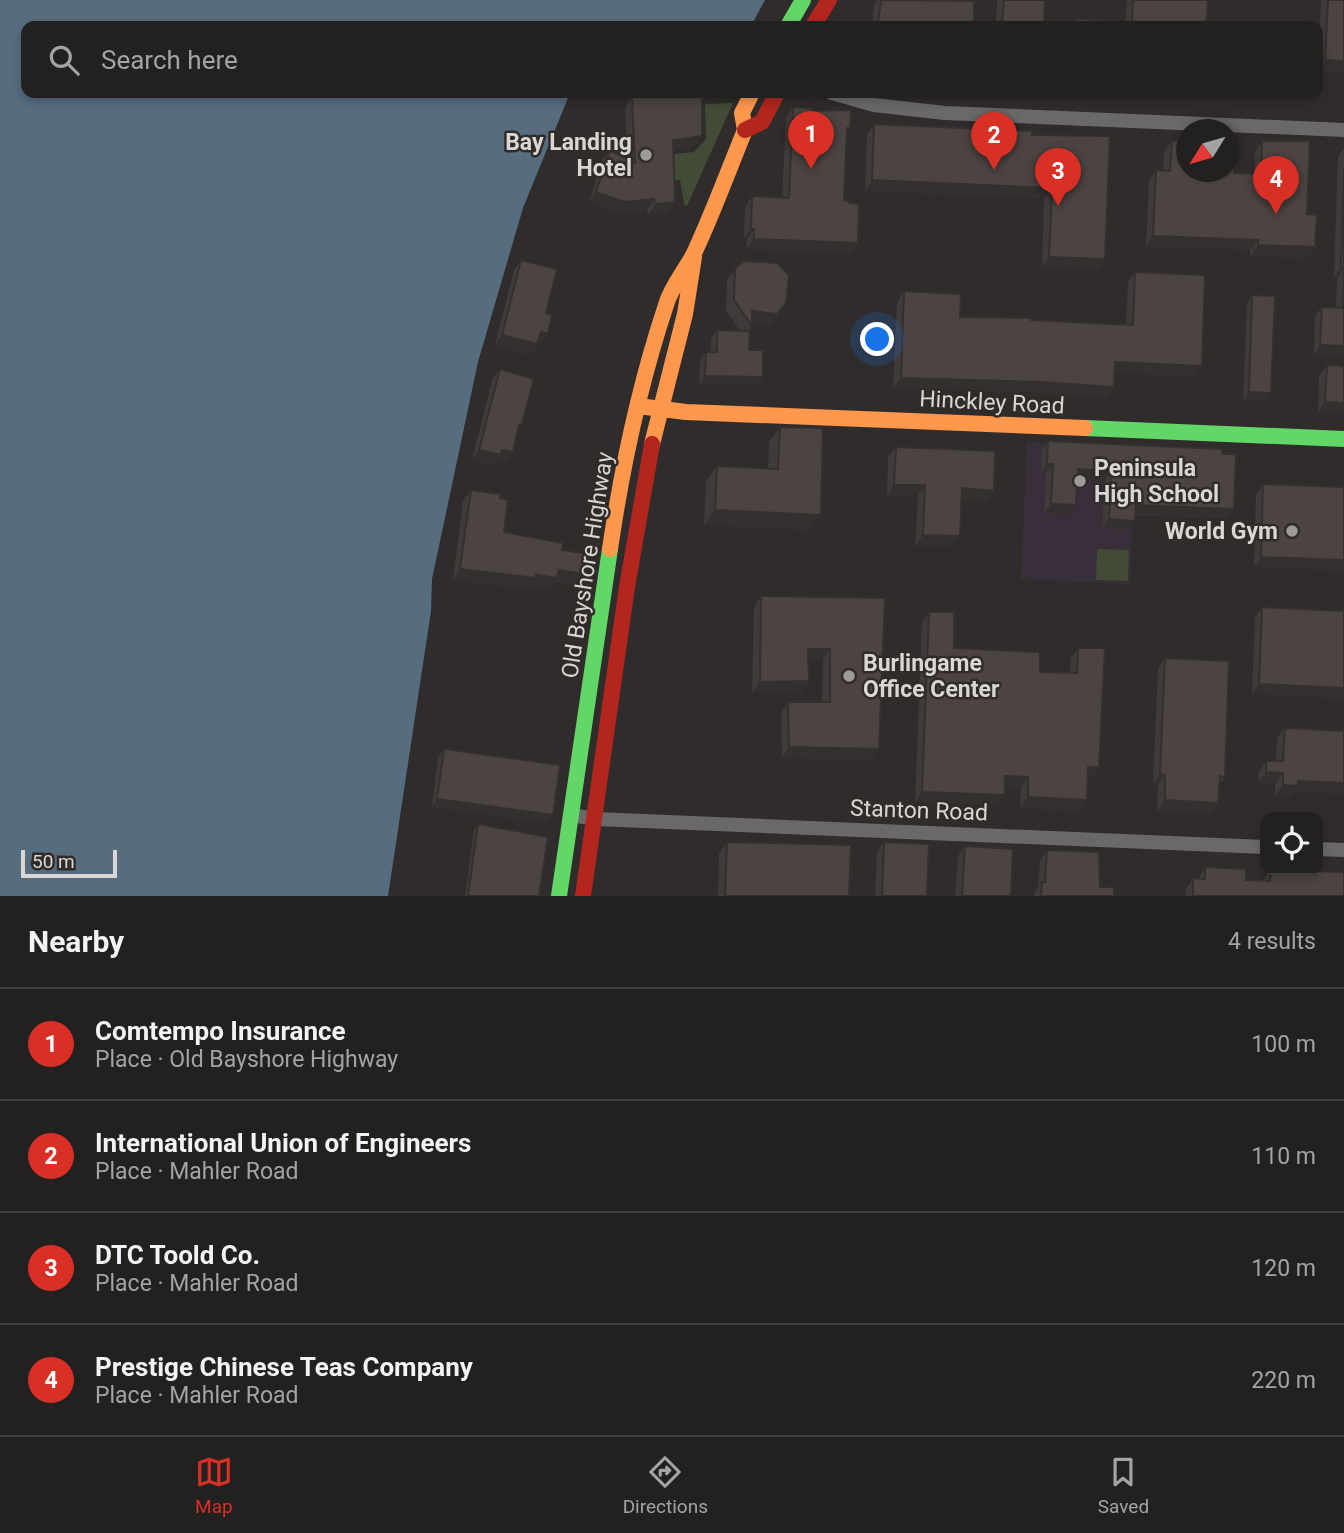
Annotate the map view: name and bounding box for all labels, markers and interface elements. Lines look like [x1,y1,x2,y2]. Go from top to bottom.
search box [21,21,1323,98]
icon: search [45,41,83,79]
text: Search here [101,45,238,75]
pin: 1 [788,111,834,169]
pin: 2 [971,112,1017,170]
north arrow [1176,119,1239,182]
place label: Bay Landing Hotel [505,129,632,182]
marker: Bay Landing Hotel [638,147,654,163]
pin: 3 [1035,148,1081,206]
pin: 4 [1253,156,1299,214]
your location [860,322,894,356]
street label: Hinckley Road [919,385,1065,420]
street label: Old Bayshore Highway [556,450,619,680]
place label: Peninsula High School [1094,455,1219,508]
marker: Peninsula High School [1072,473,1088,489]
place label: World Gym [1165,518,1278,545]
marker: World Gym [1284,523,1300,539]
place label: Burlingame Office Center [863,650,1000,703]
marker: Burlingame Office Center [841,668,857,684]
street label: Stanton Road [850,795,988,826]
map controls [1260,812,1323,875]
button: locate [1260,812,1323,875]
scale bar [21,847,117,879]
text: 50 m [32,850,75,873]
text: Nearby [28,924,124,959]
text: 4 results [1228,928,1316,955]
text: Comtempo Insurance [95,1016,346,1046]
text: 1 [44,1031,58,1058]
text: 100 m [1251,1031,1316,1058]
text: Place · Old Bayshore Highway [95,1046,398,1073]
text: International Union of Engineers [95,1128,471,1158]
text: 2 [44,1143,58,1170]
text: 110 m [1251,1143,1316,1170]
text: Place · Mahler Road [95,1158,299,1185]
text: DTC Toold Co. [95,1240,260,1270]
text: 3 [44,1255,58,1282]
text: 120 m [1251,1255,1316,1282]
text: Place · Mahler Road [95,1270,299,1297]
text: Prestige Chinese Teas Company [95,1352,473,1382]
text: 4 [44,1367,58,1394]
text: 220 m [1251,1367,1316,1394]
text: Place · Mahler Road [95,1382,299,1409]
tab: Map [195,1453,233,1518]
tab: Directions [623,1453,708,1518]
tab: Saved [1098,1453,1149,1518]

